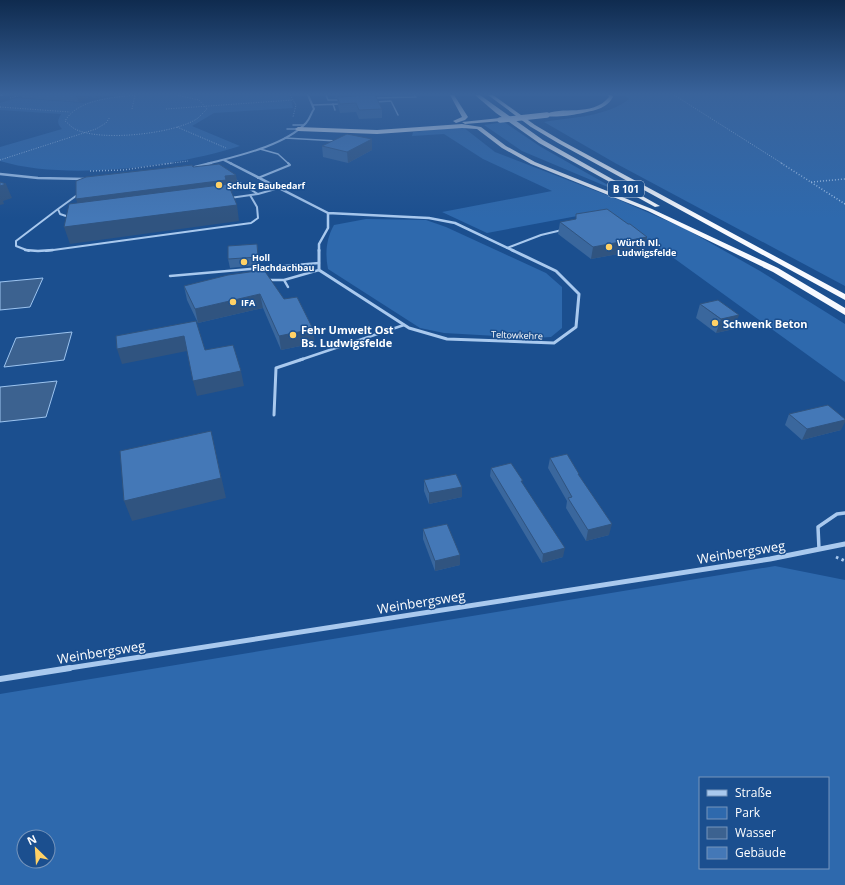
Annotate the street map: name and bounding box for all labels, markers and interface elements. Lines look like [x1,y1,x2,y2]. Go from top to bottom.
place label: Schulz Baubedarf [227,179,306,192]
marker: Schulz Baubedarf [214,180,224,190]
road number: B 101 [608,181,644,197]
place label: Würth Nl. Ludwigsfelde [617,236,676,259]
marker: Würth Nl. Ludwigsfelde [604,242,614,252]
place label: Holl Flachdachbau [252,251,314,274]
marker: Holl Flachdachbau [239,257,249,267]
place label: IFA [241,296,256,309]
marker: IFA [228,297,238,307]
place label: Schwenk Beton [723,316,807,331]
marker: Schwenk Beton [710,318,720,328]
place label: Fehr Umwelt Ost Bs. Ludwigsfelde [301,322,394,350]
street label: Teltowkehre [491,328,543,342]
marker: Fehr Umwelt Ost Bs. Ludwigsfelde [288,330,298,340]
street label: Weinbergsweg [696,536,786,568]
street label: Weinbergsweg [376,586,466,618]
street label: Weinbergsweg [56,636,146,668]
legend [699,777,829,869]
text: Straße [735,784,772,801]
text: Park [735,804,761,821]
text: Wasser [735,824,776,841]
north arrow [16,829,56,869]
text: N [24,831,39,848]
text: Gebäude [735,844,786,861]

